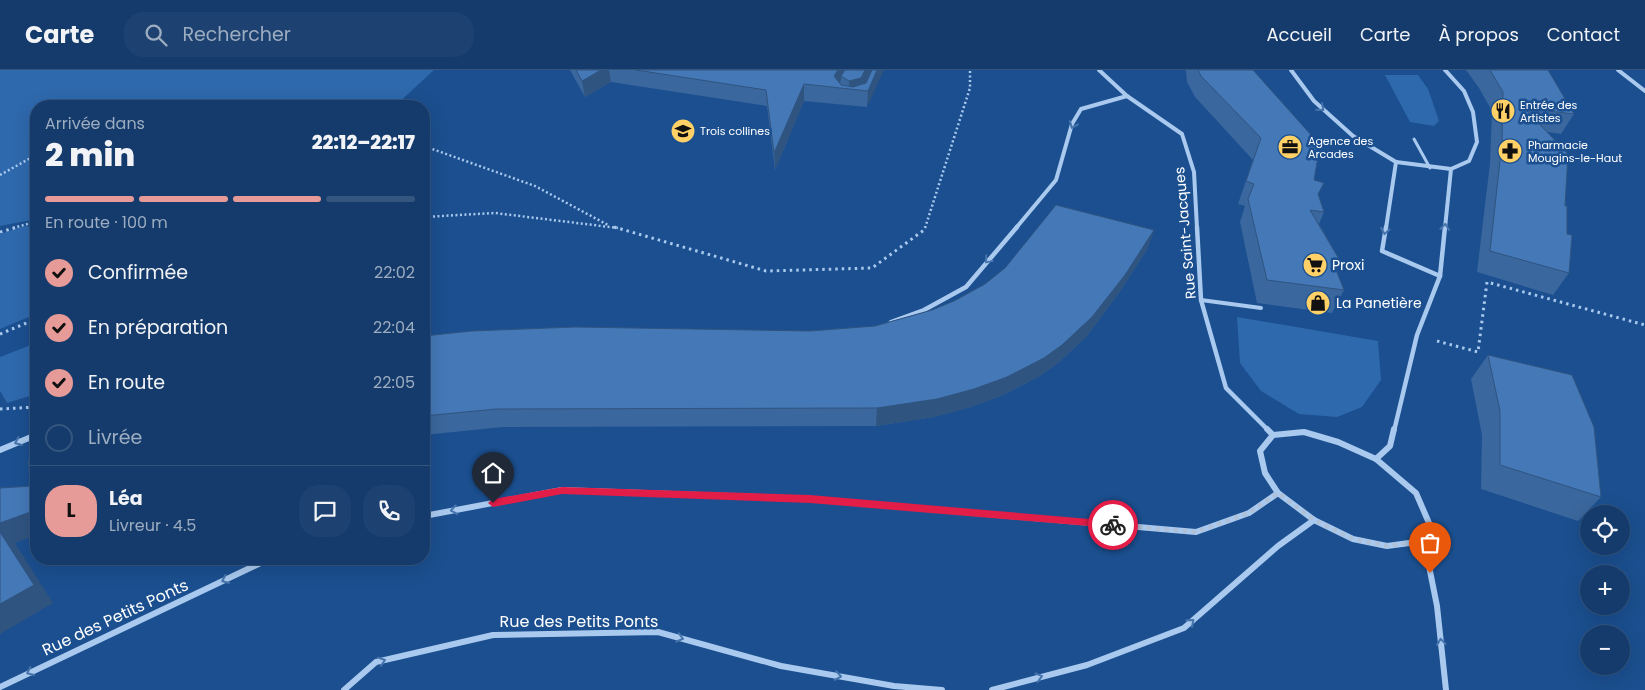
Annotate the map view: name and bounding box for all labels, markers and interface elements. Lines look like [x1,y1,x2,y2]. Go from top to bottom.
search box [124,12,474,57]
text: Carte [25,18,94,51]
icon: search [142,21,170,49]
text: Rechercher [182,21,291,48]
text: Accueil [1266,22,1332,47]
text: Carte [1360,22,1410,47]
text: À propos [1438,22,1519,47]
text: Contact [1547,22,1620,47]
place label: Entrée des Artistes [1520,97,1578,126]
restaurant icon: Entrée des Artistes [1490,98,1516,124]
one-way arrow [1316,102,1325,111]
text: Arrivée dans [45,112,145,135]
school or university icon: Trois collines [670,118,696,144]
one-way arrow [1069,120,1079,129]
place label: Trois collines [700,123,770,139]
text: 22:12–22:17 [312,129,415,156]
text: 2 min [45,132,135,177]
place label: Agence des Arcades [1308,133,1373,162]
office icon: Agence des Arcades [1277,134,1303,160]
place label: Pharmacie Mougins-le-Haut [1528,137,1622,166]
pharmacy icon: Pharmacie Mougins-le-Haut [1497,138,1523,164]
street label: Rue Saint-Jacques [1169,166,1201,300]
text: En route · 100 m [45,211,168,234]
one-way arrow [1439,223,1450,231]
one-way arrow [1381,227,1391,235]
supermarket icon: Proxi [1302,252,1328,278]
one-way arrow [985,254,994,263]
place label: Proxi [1332,255,1364,275]
icon: check [45,259,73,287]
text: Confirmée [88,259,188,286]
text: 22:02 [374,261,415,284]
shop icon: La Panetière [1305,290,1331,316]
place label: La Panetière [1336,293,1422,313]
icon: check [45,314,73,342]
text: En préparation [88,314,228,341]
text: 22:04 [373,316,415,339]
icon: check [45,369,73,397]
text: En route [88,369,165,396]
text: 22:05 [373,371,415,394]
text: Livrée [88,424,142,451]
one-way arrow [14,436,23,447]
pin [472,452,514,503]
icon: home [479,459,507,487]
text: Léa [109,485,143,512]
button: chat [299,485,351,537]
button: phone [363,485,415,537]
text: L [66,497,76,524]
courier [1088,500,1138,550]
one-way arrow [450,504,459,515]
map controls [1580,505,1630,675]
button: locate [1580,505,1630,555]
icon: bike [1099,511,1127,539]
text: Livreur · 4.5 [109,514,196,537]
pin [1409,522,1451,573]
icon: bag [1416,529,1444,557]
button: + [1580,565,1630,615]
street label: Rue des Petits Ponts [38,573,192,661]
one-way arrow [221,573,230,584]
street label: Rue des Petits Ponts [500,610,658,633]
one-way arrow [1185,619,1194,628]
button: − [1580,625,1630,675]
one-way arrow [676,632,685,643]
one-way arrow [1436,637,1447,645]
one-way arrow [377,656,386,666]
one-way arrow [26,665,35,676]
one-way arrow [834,671,842,681]
one-way arrow [1035,673,1043,683]

